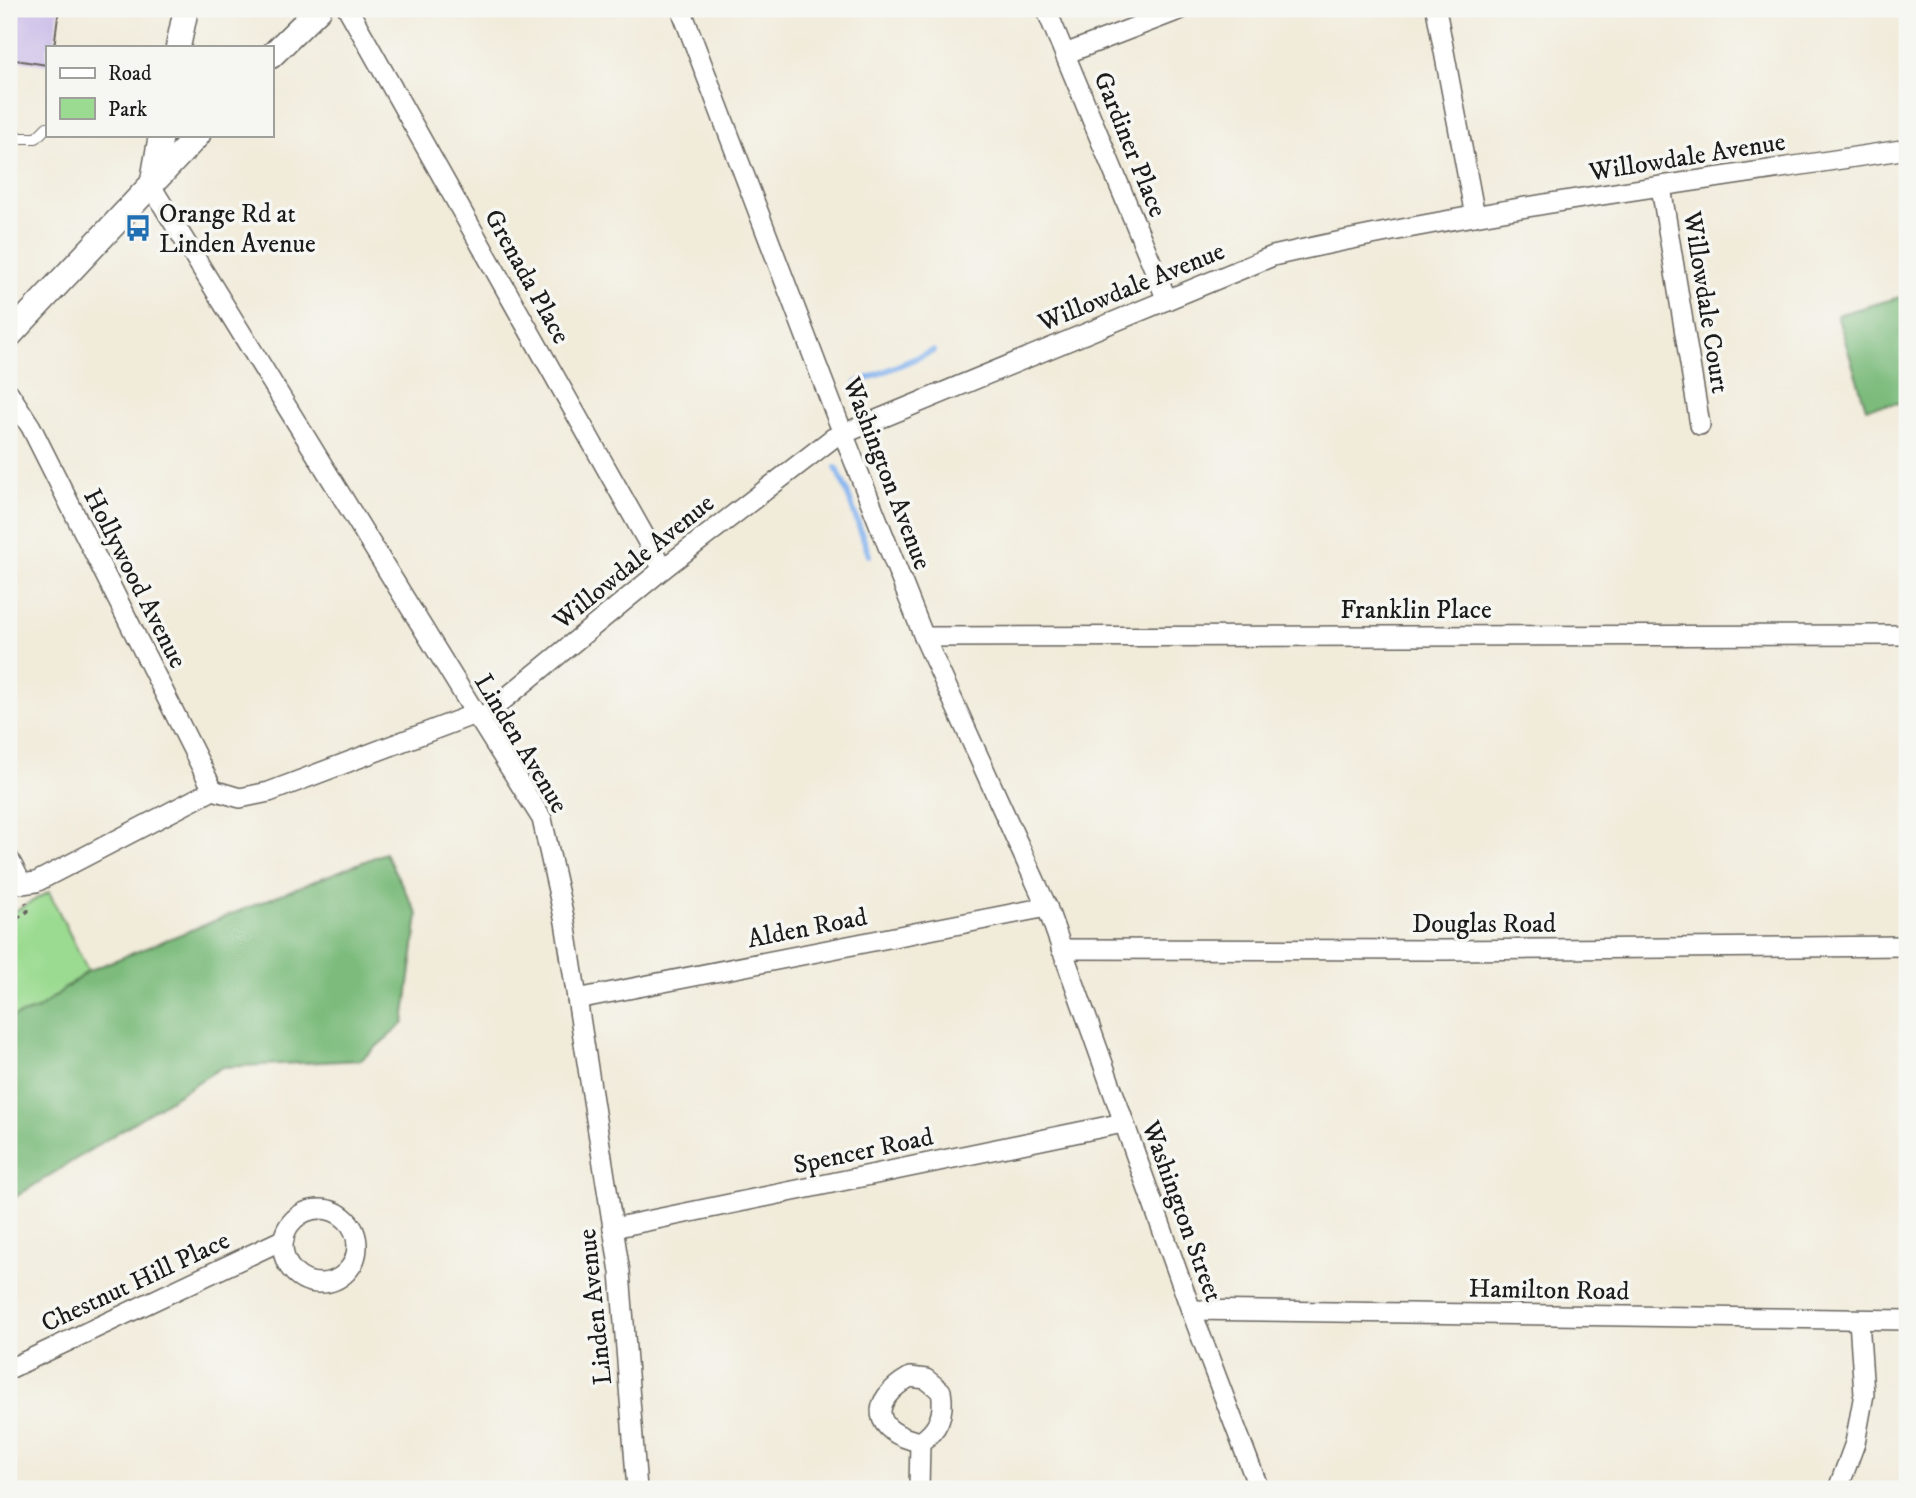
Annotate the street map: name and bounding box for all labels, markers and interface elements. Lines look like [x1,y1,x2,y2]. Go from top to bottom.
legend [46,46,273,136]
text: Road [108,61,152,87]
street label: Gardiner Place [1086,67,1174,222]
text: Park [108,97,148,123]
street label: Willowdale Avenue [1586,126,1788,189]
place label: Orange Rd at Linden Avenue [159,198,316,261]
street label: Grenada Place [476,204,577,350]
street label: Willowdale Court [1675,208,1736,396]
bus stop icon: Orange Rd at Linden Avenue [123,213,153,243]
street label: Willowdale Avenue [1033,235,1230,340]
street label: Washington Avenue [834,372,938,575]
street label: Hollywood Avenue [75,483,194,674]
street label: Willowdale Avenue [546,487,721,638]
street label: Franklin Place [1340,594,1492,627]
street label: Linden Avenue [466,668,575,819]
street label: Alden Road [745,901,870,956]
street label: Douglas Road [1412,908,1556,941]
street label: Washington Street [1133,1116,1230,1307]
street label: Spencer Road [790,1121,936,1182]
street label: Chestnut Hill Place [36,1224,235,1340]
street label: Linden Avenue [571,1227,620,1387]
street label: Hamilton Road [1468,1273,1630,1308]

